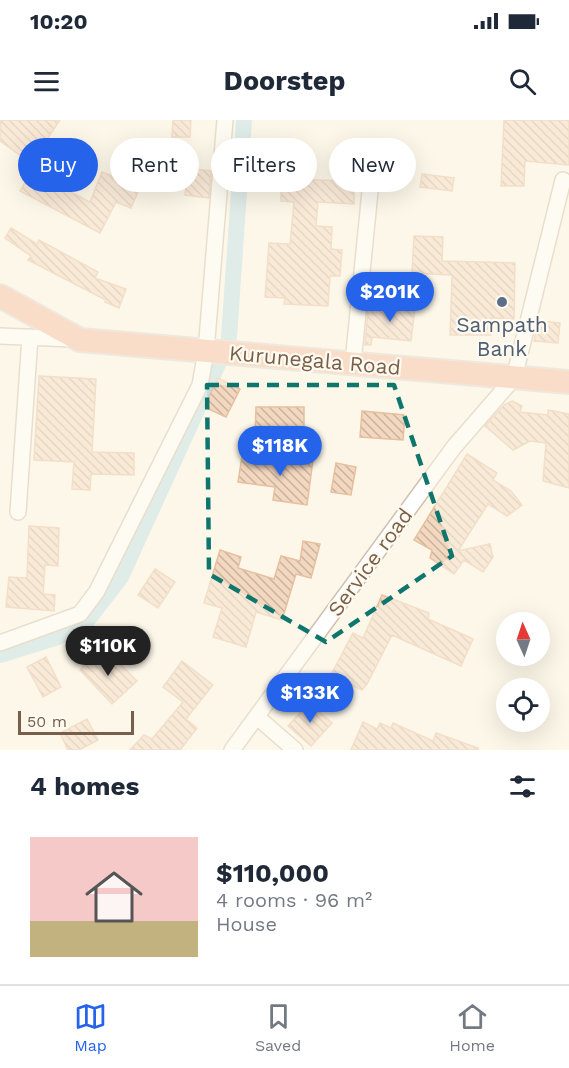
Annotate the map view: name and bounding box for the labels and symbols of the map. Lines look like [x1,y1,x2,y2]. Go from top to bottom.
pin: $201K [348,272,432,323]
marker: Sampath Bank [495,295,509,309]
place label: Sampath Bank [456,312,548,361]
street label: Kurunegala Road [228,340,402,380]
pin: $118K [238,426,322,477]
street label: Service road [322,503,418,621]
north arrow [496,612,550,666]
pin: $110K [66,626,150,677]
pin: $133K [268,673,352,724]
scale bar [18,708,134,736]

